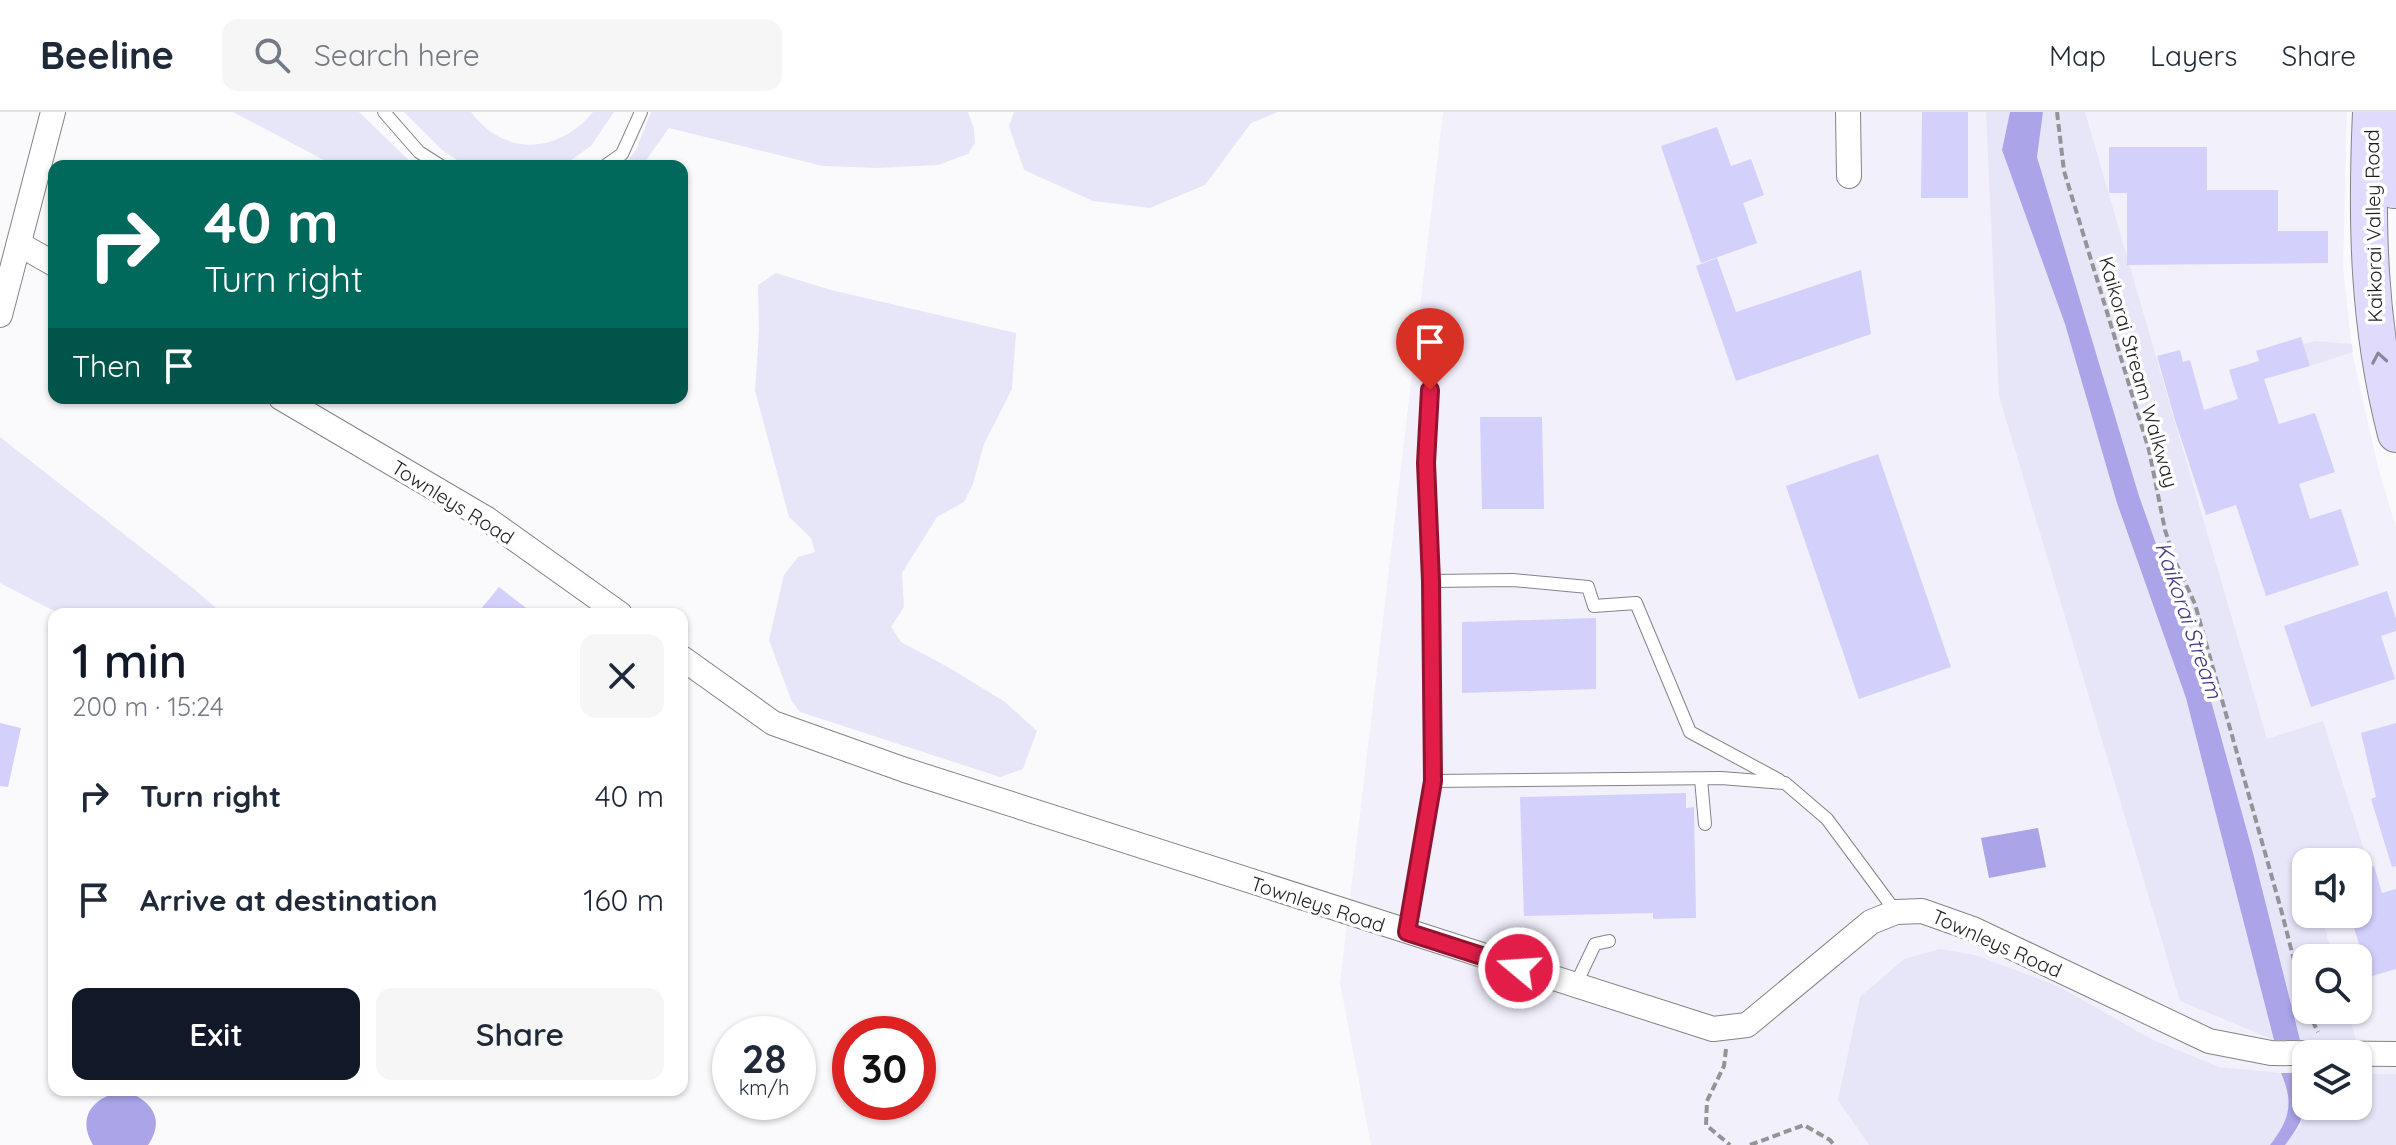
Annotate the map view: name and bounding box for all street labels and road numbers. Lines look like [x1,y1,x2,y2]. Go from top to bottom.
street label: Kaikorai Valley Road [2359,129,2387,323]
street label: Kaikorai Stream Walkway [2094,254,2184,490]
street label: Townleys Road [387,454,519,550]
street label: Townleys Road [1248,871,1388,937]
street label: Townleys Road [1928,903,2066,983]

